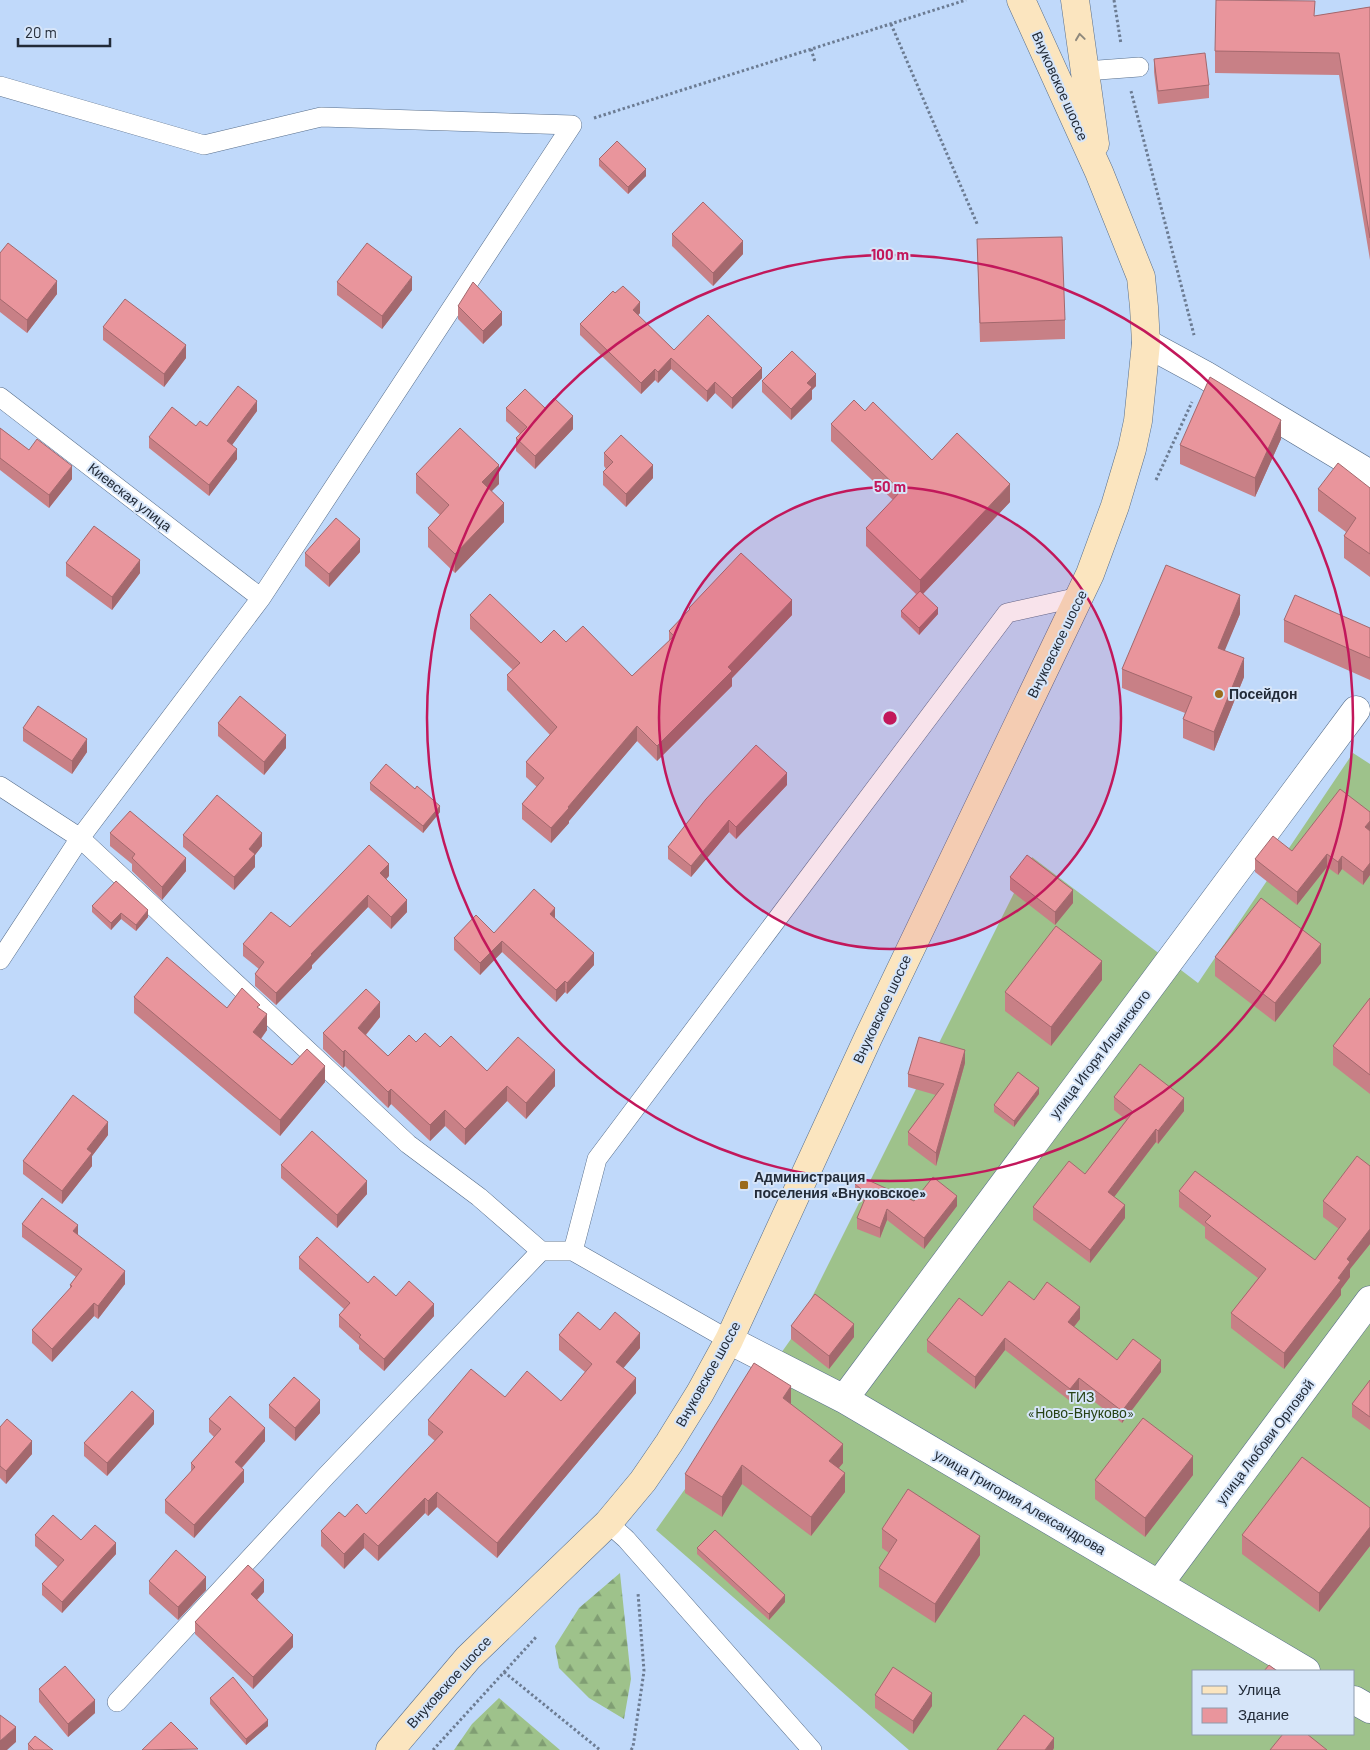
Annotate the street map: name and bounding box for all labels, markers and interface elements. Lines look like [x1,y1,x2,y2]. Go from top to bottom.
scale bar [18,15,110,47]
text: 20 m [25,23,57,41]
street label: Внуковское шоссе [1029,28,1092,143]
one-way arrow [1075,33,1086,41]
text: 100 m [871,245,909,263]
street label: Киевская улица [85,459,176,535]
text: 50 m [874,477,906,495]
street label: Внуковское шоссе [1023,587,1090,700]
place label: Посейдон [1229,685,1298,702]
marker: Посейдон [1213,688,1225,700]
centre of rings [881,709,899,727]
street label: Внуковское шоссе [849,952,914,1066]
street label: улица Игоря Ильинского [1046,986,1154,1121]
place label: Администрация поселения «Внуковское» [754,1168,926,1201]
marker: Администрация поселения «Внуковское» [738,1179,750,1191]
street label: Внуковское шоссе [672,1318,744,1429]
street label: улица Любови Орловой [1212,1376,1317,1508]
park label: ТИЗ «Ново-Внуково» [1028,1388,1134,1421]
street label: улица Григория Александрова [931,1445,1109,1558]
street label: Внуковское шоссе [403,1632,495,1731]
legend [1192,1670,1355,1735]
text: Улица [1238,1680,1281,1698]
text: Здание [1238,1705,1289,1723]

